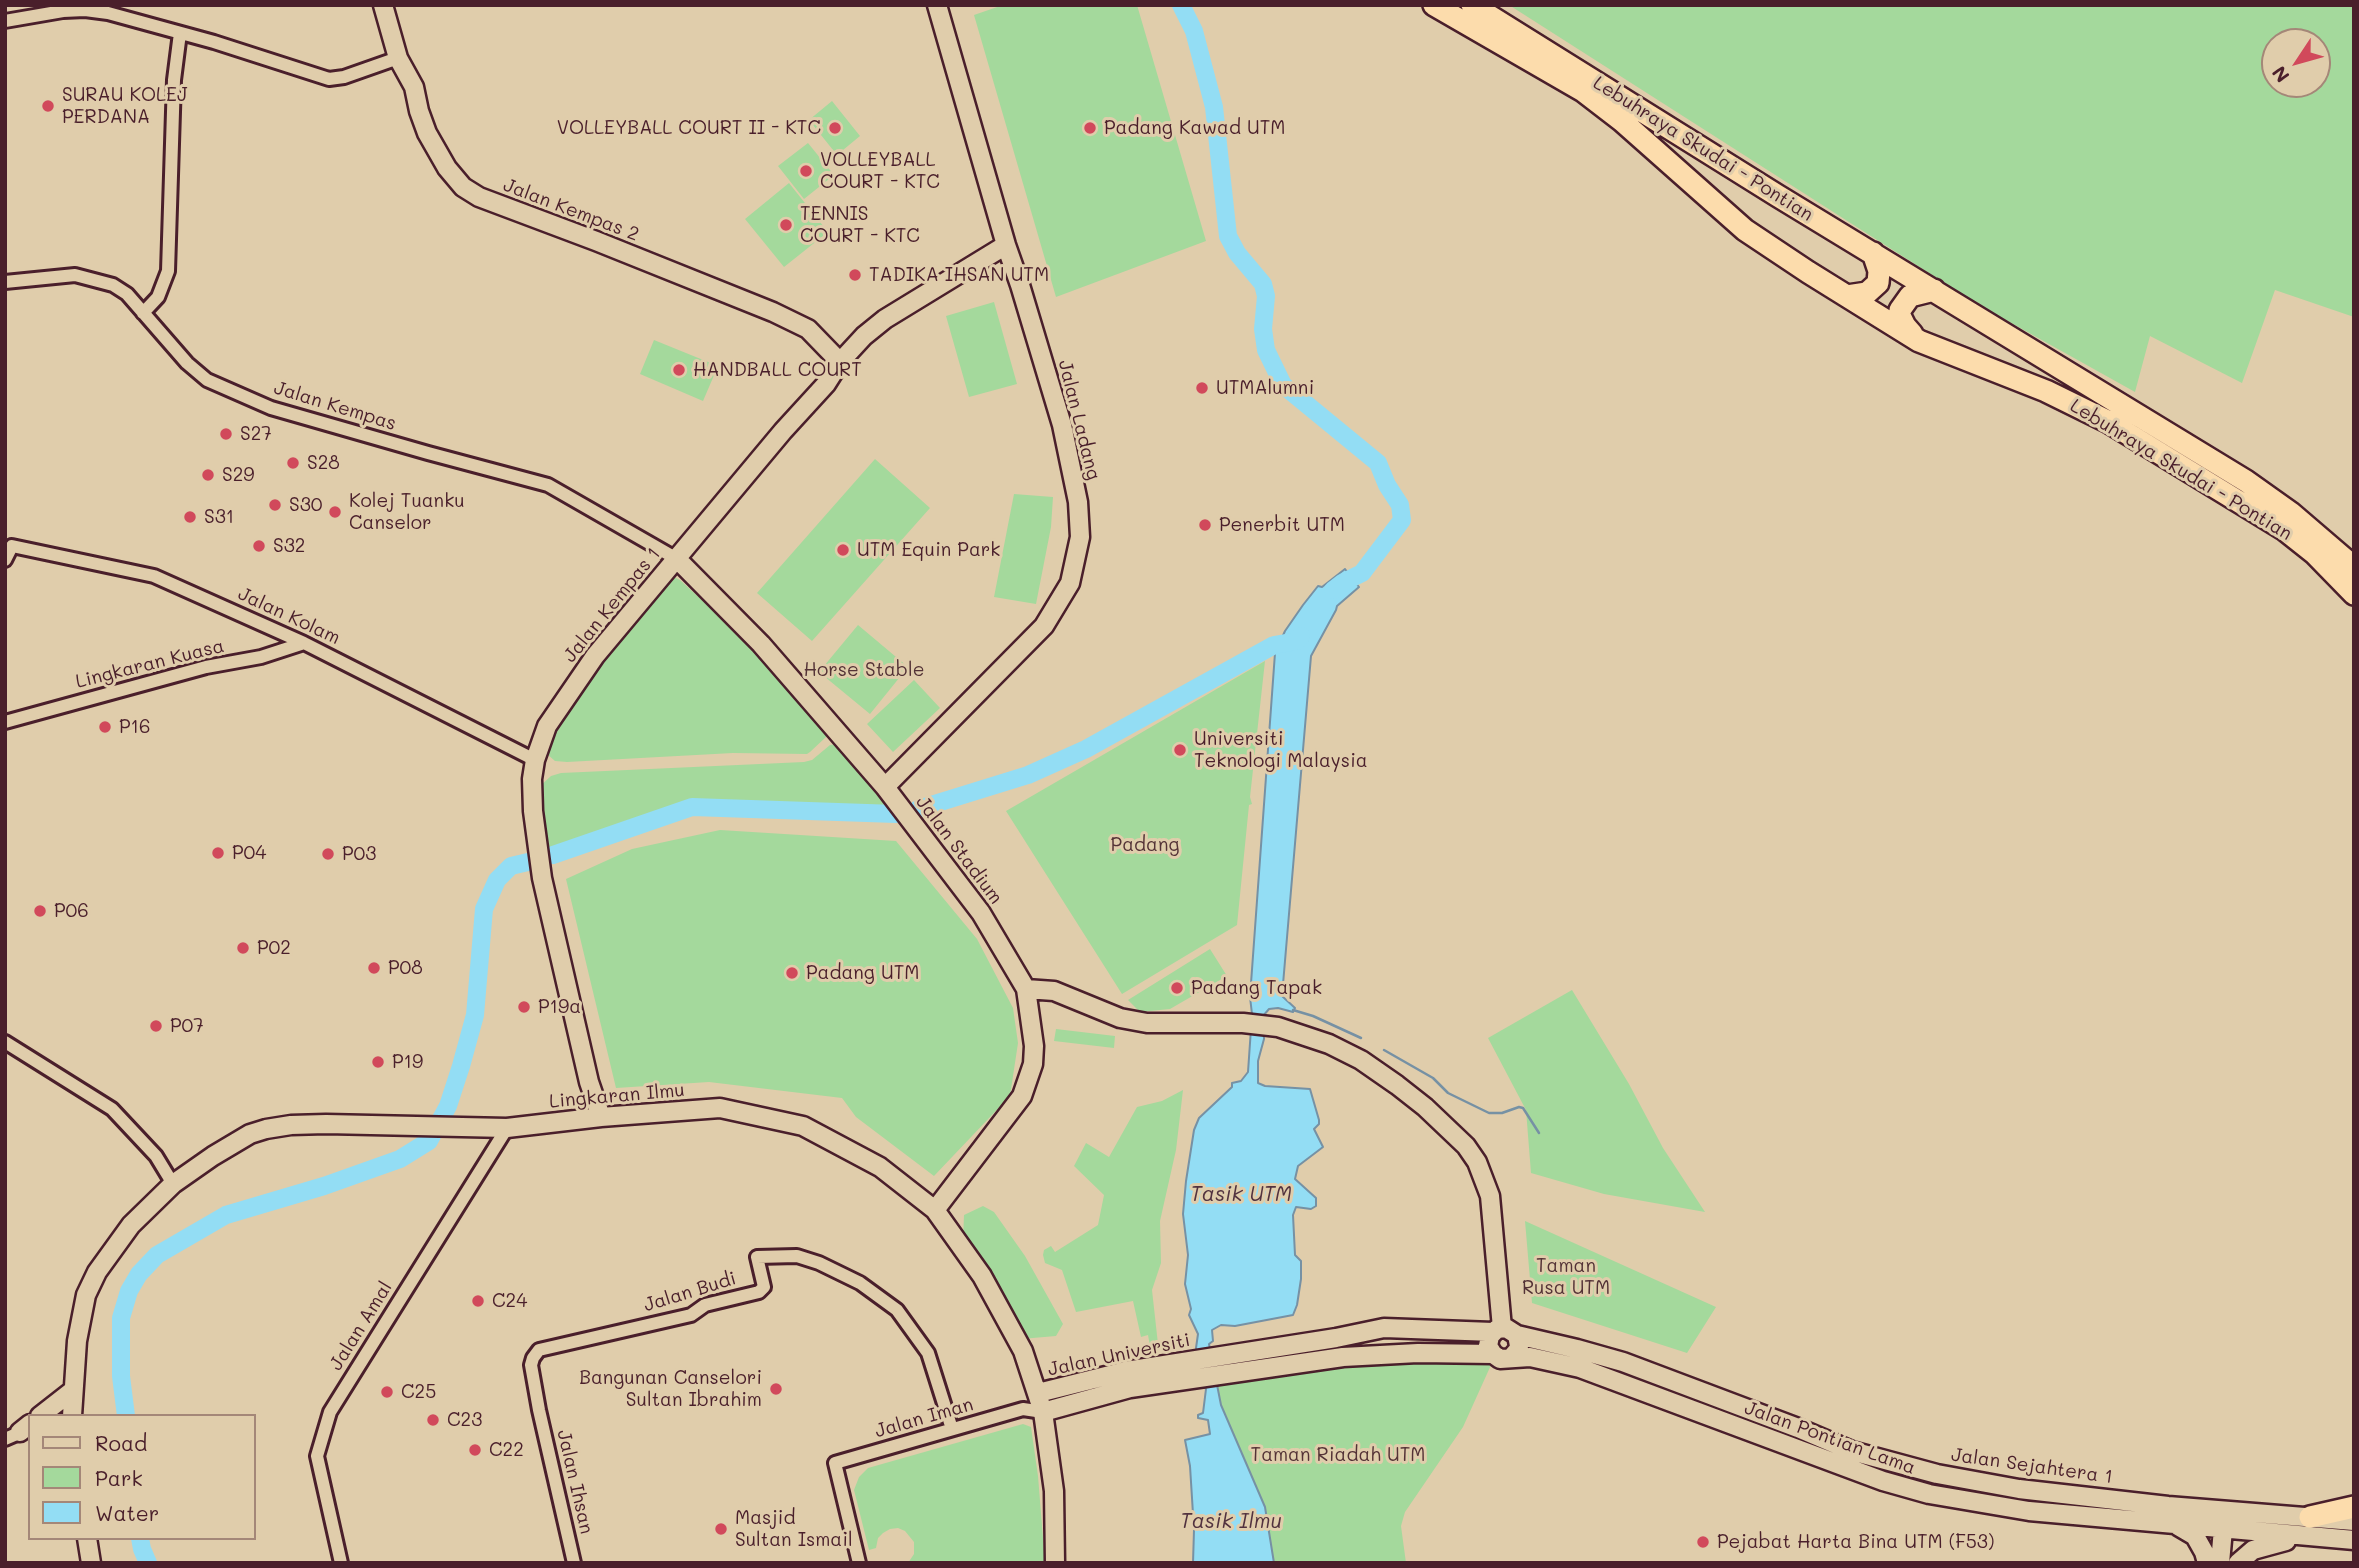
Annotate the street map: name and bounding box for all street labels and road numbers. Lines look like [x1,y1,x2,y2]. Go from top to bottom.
street label: Lebuhraya Skudai - Pontian [1589,72,1817,226]
street label: Jalan Kempas 2 [500,174,642,246]
street label: Jalan Ladang [1053,358,1105,482]
street label: Jalan Kempas [271,377,399,435]
street label: Lebuhraya Skudai - Pontian [2066,395,2296,545]
street label: Jalan Kempas 1 [559,543,665,667]
street label: Jalan Kolam [234,582,344,650]
street label: Lingkaran Kuasa [73,635,227,693]
street label: Jalan Stadium [911,791,1007,909]
street label: Lingkaran Ilmu [548,1079,686,1113]
street label: Jalan Budi [641,1267,739,1317]
street label: Jalan Amal [325,1277,397,1375]
street label: Jalan Universiti [1046,1329,1192,1381]
street label: Jalan Iman [872,1393,976,1443]
street label: Jalan Pontian Lama [1741,1396,1919,1480]
street label: Jalan Ihsan [552,1428,598,1536]
street label: Jalan Sejahtera 1 [1950,1443,2114,1489]

